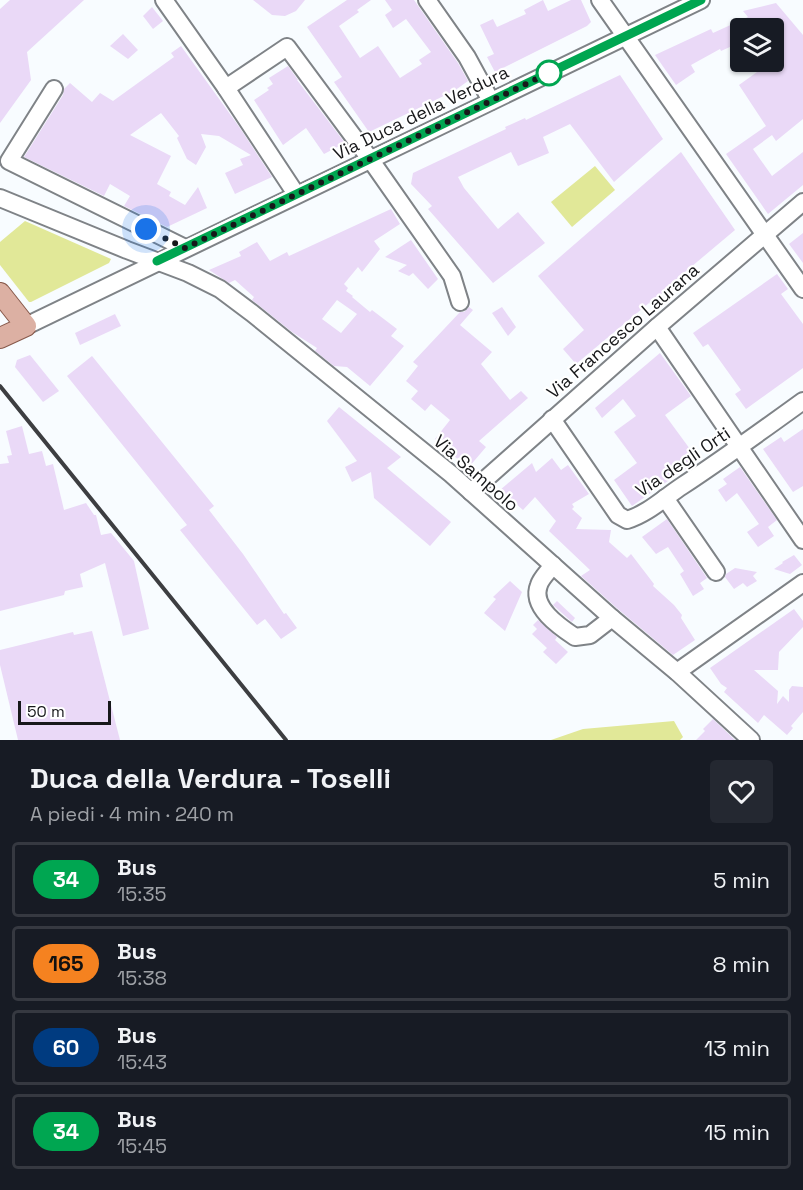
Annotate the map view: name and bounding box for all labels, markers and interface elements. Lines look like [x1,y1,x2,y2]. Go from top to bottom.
map controls [730,18,784,72]
button: layers [730,18,784,72]
street label: Via Duca della Verdura [329,60,512,165]
unlabelled marker [536,60,562,86]
your location [131,214,161,244]
street label: Via Francesco Laurana [542,258,704,403]
street label: Via degli Orti [631,421,734,502]
street label: Via Sampolo [429,429,524,516]
scale bar [18,698,111,726]
text: 50 m [27,701,65,722]
text: Duca della Verdura - Toselli [30,760,391,796]
button: heart [710,760,773,823]
text: A piedi · 4 min · 240 m [30,801,234,827]
text: Bus [117,853,157,881]
text: 34 [53,866,79,893]
text: 5 min [713,866,770,894]
text: 15:35 [117,881,166,907]
text: Bus [117,937,157,965]
text: 165 [48,950,84,977]
text: 8 min [713,950,770,978]
text: 15:38 [117,965,167,991]
text: Bus [117,1021,157,1049]
text: 60 [53,1034,79,1061]
text: 13 min [704,1034,770,1062]
text: 15:43 [117,1049,167,1075]
text: Bus [117,1105,157,1133]
text: 34 [53,1118,79,1145]
text: 15 min [704,1118,770,1146]
text: 15:45 [117,1133,167,1159]

